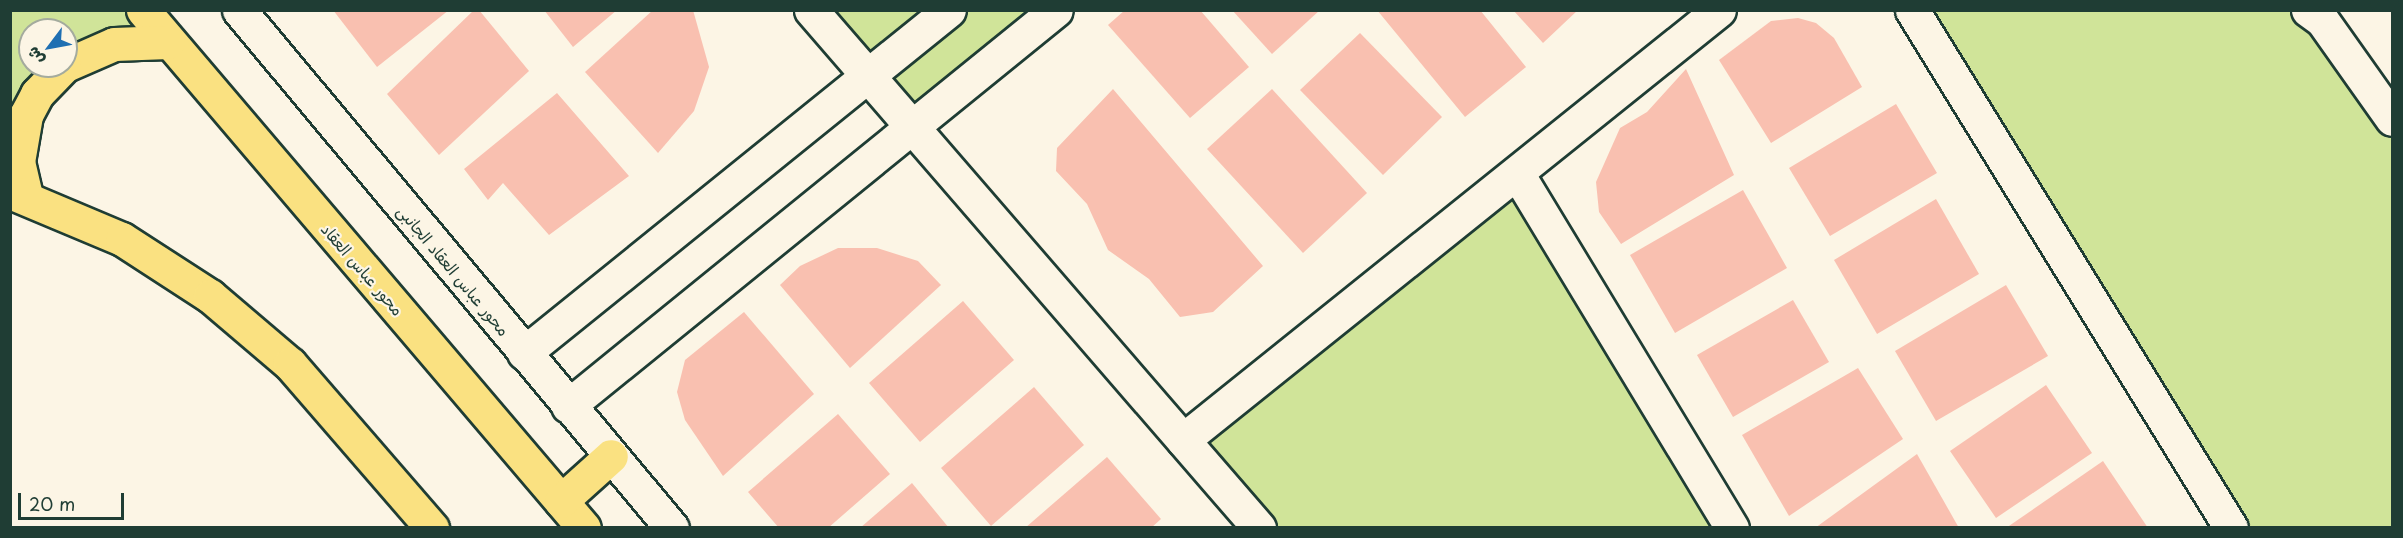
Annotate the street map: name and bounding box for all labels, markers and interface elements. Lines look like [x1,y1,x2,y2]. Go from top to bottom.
north arrow [18,18,78,78]
text: ش [20,43,49,70]
street label: محور عباس العقاد الجانبى [394,201,514,339]
street label: محور عباس العقاد [318,219,408,319]
scale bar [21,481,128,519]
text: 20 m [29,490,75,517]

